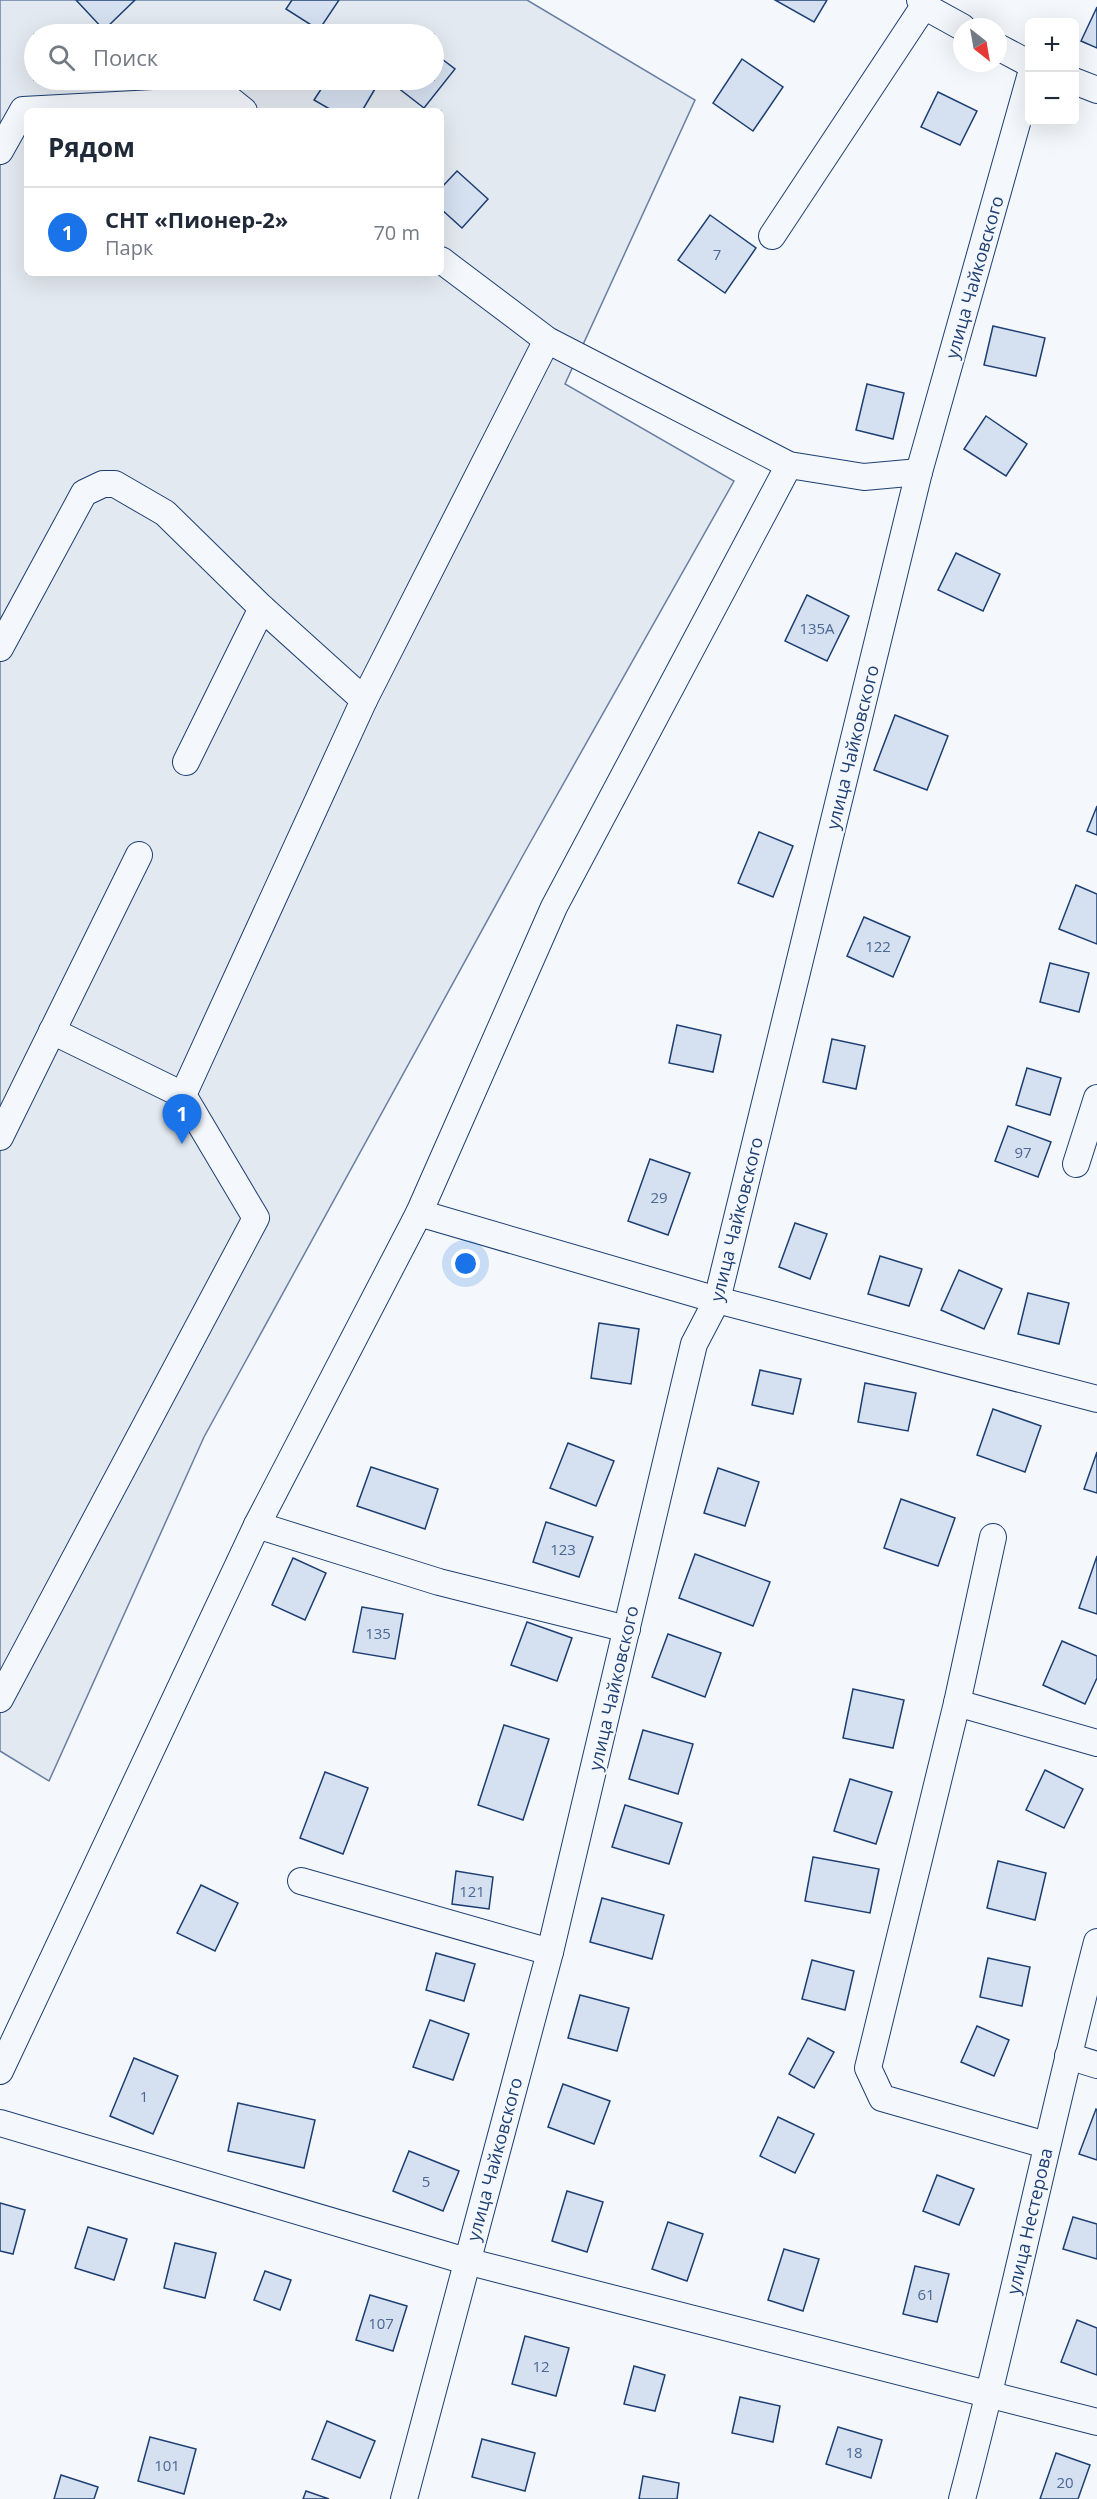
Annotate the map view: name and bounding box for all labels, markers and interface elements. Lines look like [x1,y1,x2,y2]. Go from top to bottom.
north arrow [953,18,1007,72]
map controls [1025,18,1079,126]
button: + [1025,18,1079,72]
search box [24,24,444,90]
icon: search [45,41,78,74]
text: Поиск [93,42,158,72]
button: − [1025,72,1079,126]
text: Рядом [48,129,135,165]
street label: улица Чайковского [939,193,1009,361]
text: СНТ «Пионер-2» [105,204,288,234]
text: 1 [62,219,73,246]
text: 70 m [373,219,420,246]
text: Парк [105,234,153,261]
house number: 7 [713,244,721,264]
house number: 135А [799,618,835,638]
street label: улица Чайковского [820,662,884,832]
house number: 122 [865,936,891,956]
pin: 1 [162,1094,201,1144]
street label: улица Чайковского [704,1134,768,1304]
house number: 97 [1014,1142,1032,1162]
house number: 29 [650,1187,668,1207]
your location [451,1249,480,1278]
house number: 123 [550,1539,576,1559]
street label: улица Чайковского [582,1603,644,1773]
house number: 135 [365,1623,391,1643]
house number: 121 [459,1881,485,1901]
street label: улица Чайковского [461,2075,527,2243]
house number: 1 [140,2086,148,2106]
street label: улица Нестерова [1000,2145,1058,2297]
house number: 5 [422,2171,430,2191]
house number: 61 [917,2284,935,2304]
house number: 107 [368,2313,394,2333]
house number: 12 [532,2356,550,2376]
house number: 18 [845,2442,863,2462]
house number: 101 [154,2455,180,2475]
house number: 20 [1056,2472,1074,2492]

